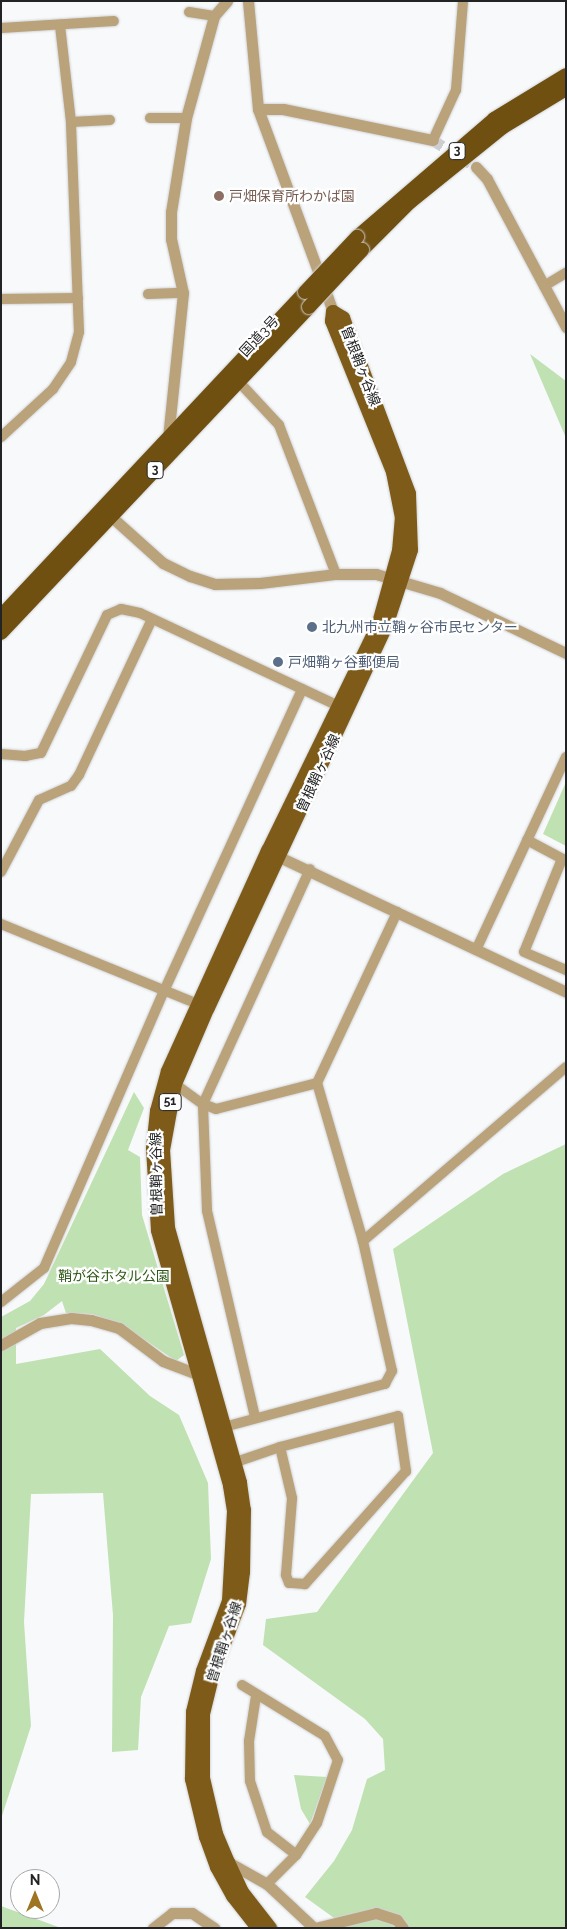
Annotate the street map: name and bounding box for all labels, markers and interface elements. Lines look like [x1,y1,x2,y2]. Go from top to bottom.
road number: 3 [448,142,466,160]
place label: 戸畑保育所わかば園 [229,188,355,204]
marker: 戸畑保育所わかば園 [213,190,225,202]
street label: 国道3号 [236,312,282,360]
street label: 曽根鞘ヶ谷線 [338,324,384,408]
road number: 3 [146,460,164,480]
place label: 北九州市立鞘ヶ谷市民センター [322,619,518,635]
marker: 北九州市立鞘ヶ谷市民センター [306,621,318,633]
place label: 戸畑鞘ヶ谷郵便局 [288,654,400,670]
marker: 戸畑鞘ヶ谷郵便局 [272,656,284,668]
street label: 曽根鞘ヶ谷線 [293,731,343,815]
road number: 51 [158,1092,182,1112]
street label: 曽根鞘ヶ谷線 [147,1132,165,1216]
park label: 鞘が谷ホタル公園 [58,1268,170,1284]
street label: 曽根鞘ヶ谷線 [203,1599,245,1685]
north arrow [10,1869,60,1919]
text: N [30,1872,40,1888]

